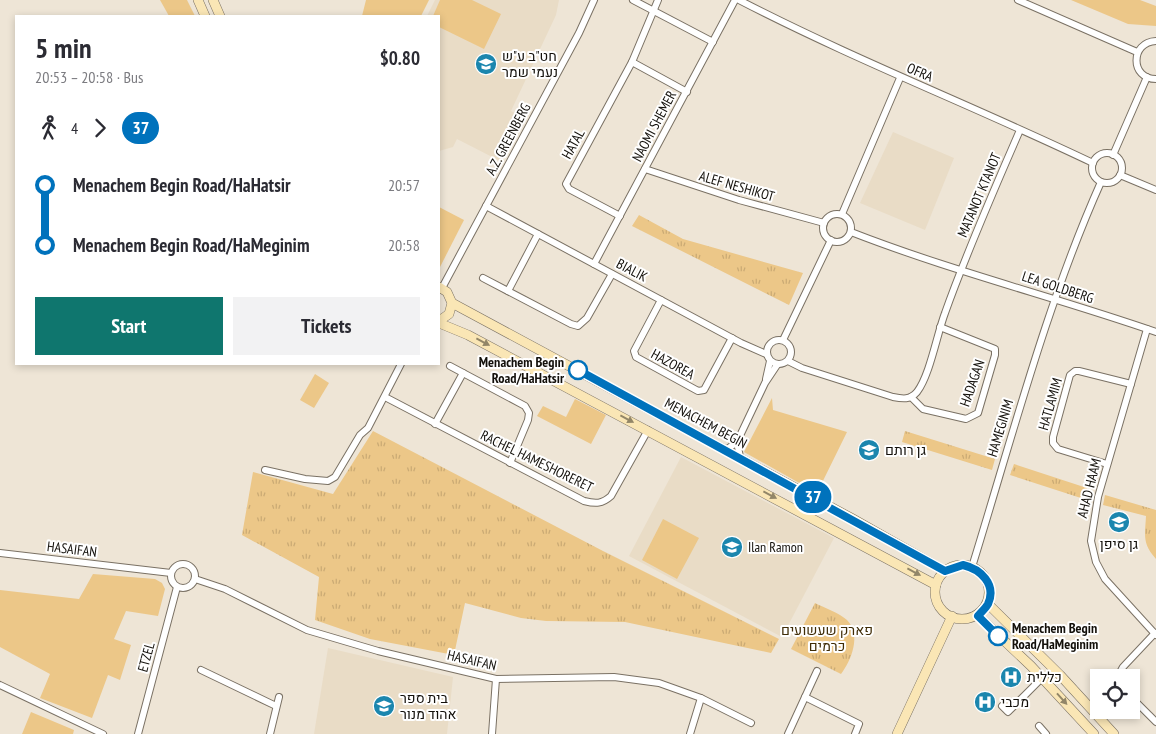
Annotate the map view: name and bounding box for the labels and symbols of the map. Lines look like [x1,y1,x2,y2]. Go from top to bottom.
place label: חט"ב ע"ש נעמי שמר [502,47,558,81]
school or university icon: חט"ב ע"ש נעמי שמר [474,52,498,76]
street label: OFRA [904,59,936,86]
street label: NAOMI SHEMER [628,87,680,165]
street label: A.Z. GREENBERG [481,100,535,178]
street label: HATAL [558,126,589,162]
street label: MATANOT KTANOT [953,149,1005,240]
street label: ALEF NESHIKOT [697,167,777,206]
street label: BIALIK [613,254,651,286]
street label: LEA GOLDBERG [1020,267,1096,307]
one-way arrow [476,338,490,347]
street label: HAZOREA [648,345,698,383]
place label: Menachem Begin Road/HaHatsir [479,353,565,387]
street label: HADAGAN [956,357,988,409]
marker: Menachem Begin Road/HaHatsir [568,360,588,380]
street label: HATLAMIM [1034,376,1066,432]
street label: MENACHEM BEGIN [662,394,750,452]
street label: HAMEGINIM [983,397,1017,459]
one-way arrow [619,415,634,423]
street label: RACHEL HAMESHORERET [478,426,597,496]
school or university icon: גן רותם [857,438,881,462]
place label: גן רותם [885,441,926,459]
street label: AHAD HAAM [1073,456,1105,520]
line badge: 37 [790,481,836,513]
one-way arrow [763,491,777,499]
school or university icon: גן סיפן [1107,510,1131,534]
school or university icon: Ilan Ramon [720,535,744,559]
place label: גן סיפן [1100,535,1138,553]
street label: HASAIFAN [46,537,98,561]
place label: Ilan Ramon [748,538,803,556]
one-way arrow [907,567,920,576]
place label: Menachem Begin Road/HaMeginim [1012,619,1098,653]
park label: פארק שעשועים כרמים [781,621,873,655]
marker: Menachem Begin Road/HaMeginim [988,626,1008,646]
street label: ETZEL [133,640,159,674]
street label: HASAIFAN [446,646,498,674]
hospital icon: כללית [999,665,1023,689]
place label: כללית [1027,668,1062,686]
place label: בית ספר אהוד מנור [400,689,457,723]
hospital icon: מכבי [973,690,997,714]
place label: מכבי [1001,693,1029,711]
one-way arrow [1056,693,1068,705]
school or university icon: בית ספר אהוד מנור [372,694,396,718]

